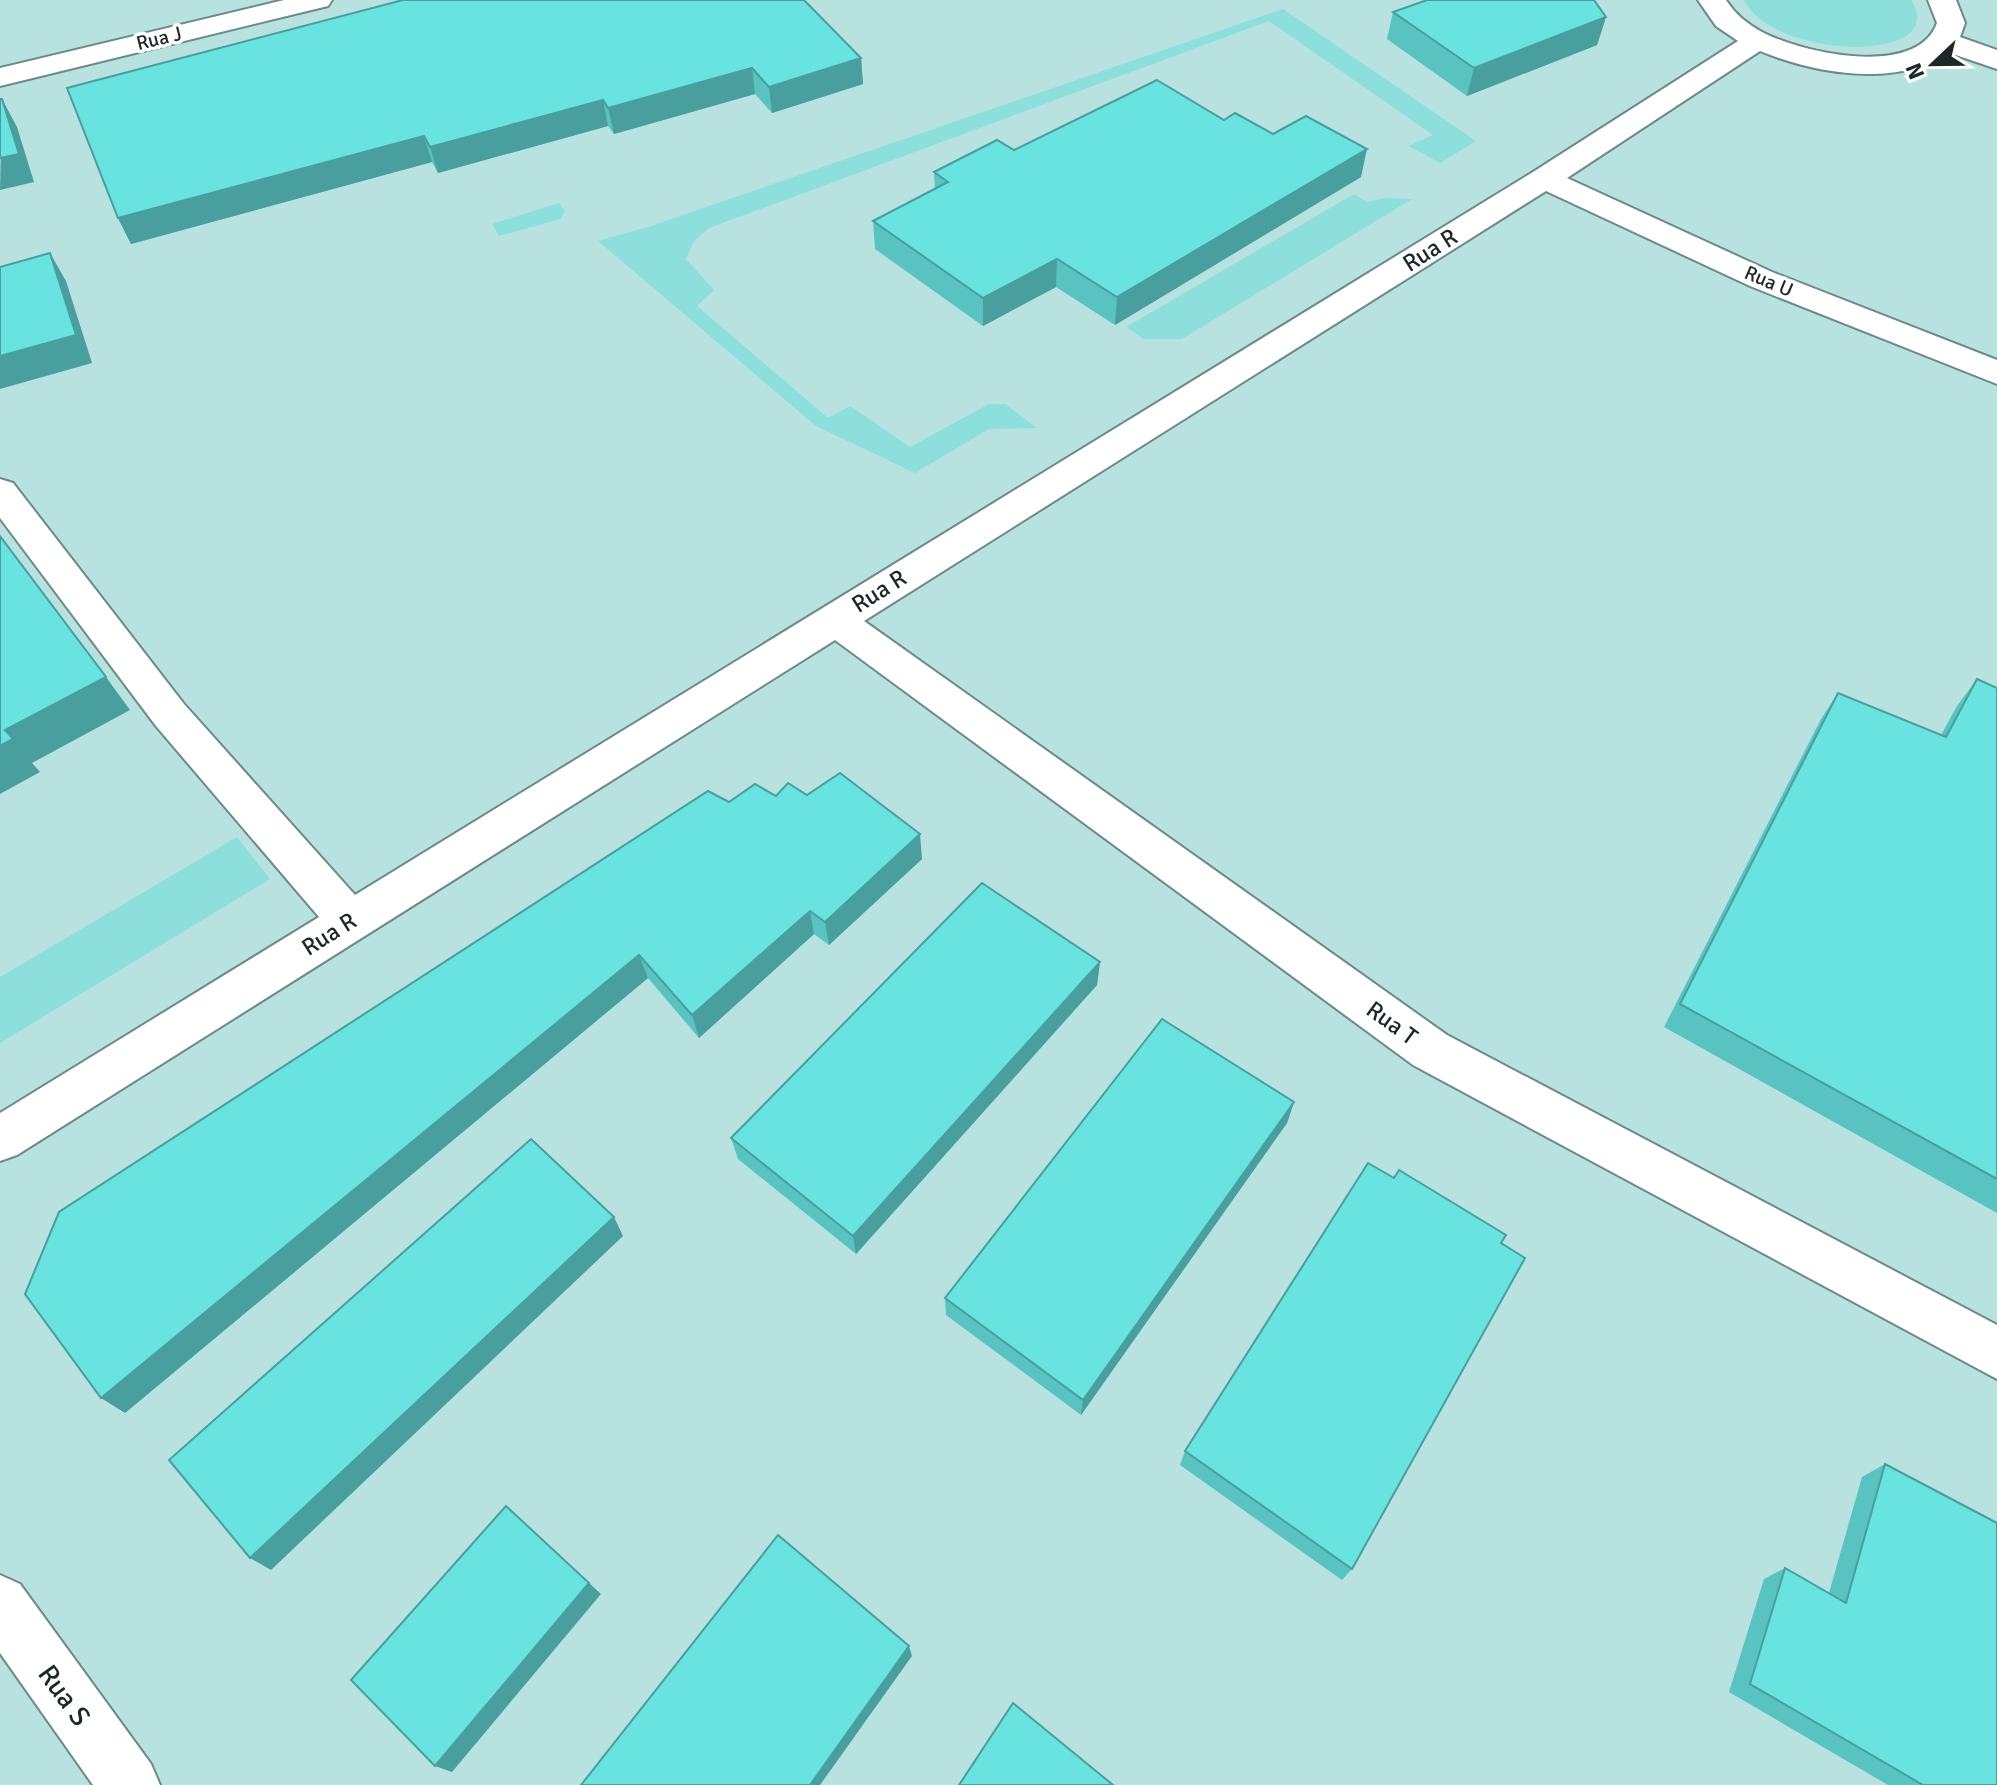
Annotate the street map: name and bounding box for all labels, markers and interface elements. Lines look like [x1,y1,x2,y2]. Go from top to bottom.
street label: Rua J [134,21,184,56]
north arrow [1893,24,1973,104]
text: N [1900,59,1930,83]
street label: Rua R [1397,222,1463,278]
street label: Rua U [1741,260,1797,303]
street label: Rua R [846,563,912,619]
street label: Rua R [296,906,362,962]
street label: Rua T [1360,994,1424,1052]
street label: Rua S [31,1658,98,1733]

